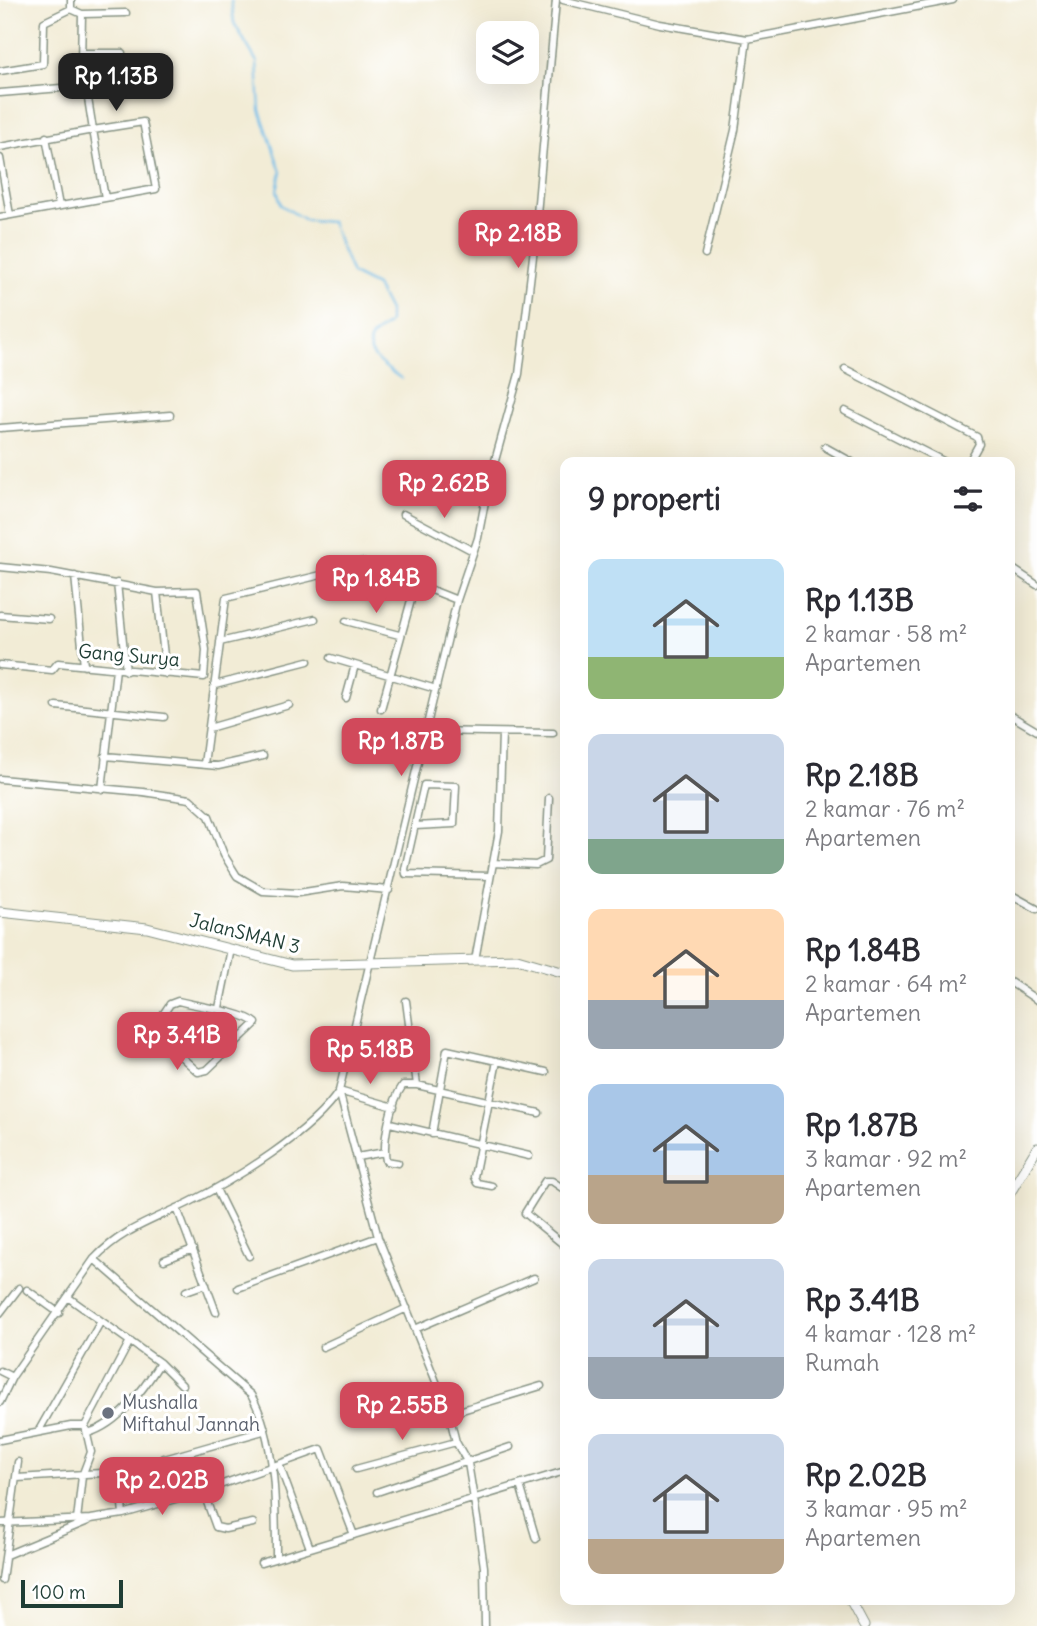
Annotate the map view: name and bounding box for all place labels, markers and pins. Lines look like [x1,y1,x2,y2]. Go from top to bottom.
pin: Rp 1.13B [44,54,188,113]
pin: Rp 2.18B [446,210,590,270]
pin: Rp 2.62B [372,461,516,520]
pin: Rp 1.84B [304,556,448,615]
pin: Rp 1.87B [329,718,473,778]
pin: Rp 3.41B [105,1012,249,1072]
pin: Rp 5.18B [298,1026,442,1086]
pin: Rp 2.55B [330,1382,474,1442]
place label: Mushalla Miftahul Jannah [122,1390,260,1436]
marker: Mushalla Miftahul Jannah [100,1405,116,1421]
pin: Rp 2.02B [90,1458,234,1517]

